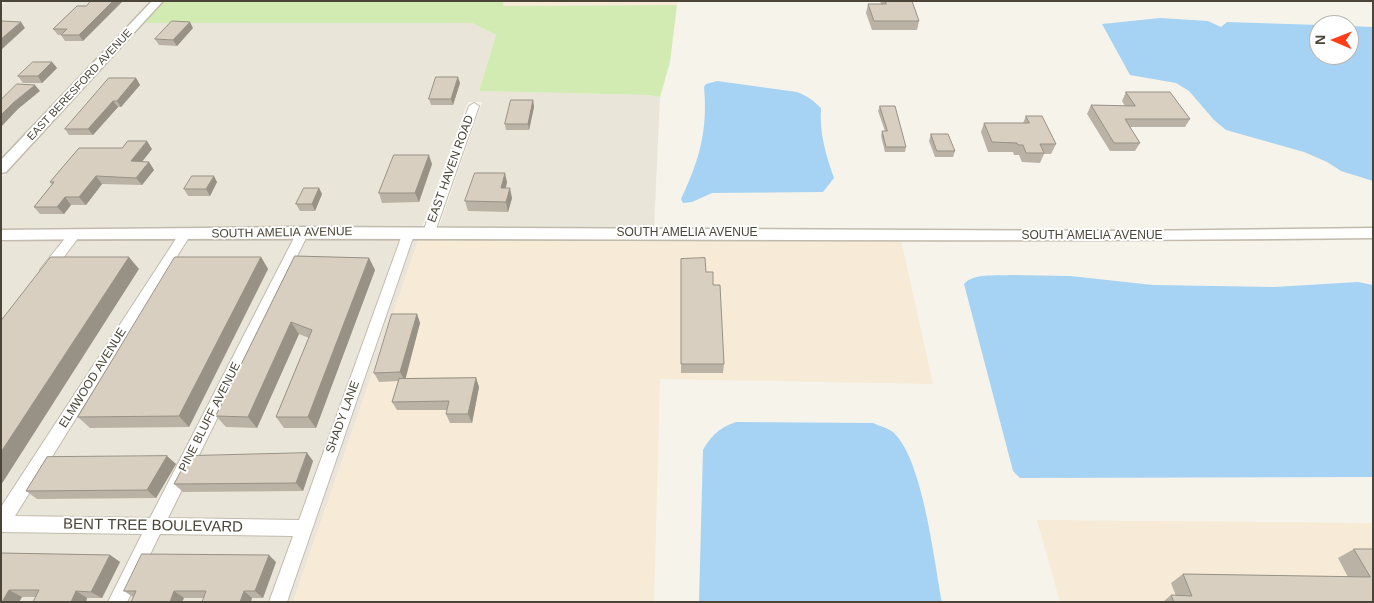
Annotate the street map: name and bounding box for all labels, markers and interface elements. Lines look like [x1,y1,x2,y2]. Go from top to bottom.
north arrow [1309,15,1359,65]
street label: EAST BERESFORD AVENUE [25,26,135,144]
text: N [1312,35,1328,45]
street label: EAST HAVEN ROAD [425,113,477,225]
street label: SOUTH AMELIA AVENUE [211,225,353,241]
street label: SOUTH AMELIA AVENUE [616,226,758,240]
street label: SOUTH AMELIA AVENUE [1021,229,1163,243]
street label: ELMWOOD AVENUE [56,325,130,431]
street label: PINE BLUFF AVENUE [176,360,244,474]
street label: SHADY LANE [323,379,363,455]
street label: BENT TREE BOULEVARD [63,515,243,537]

